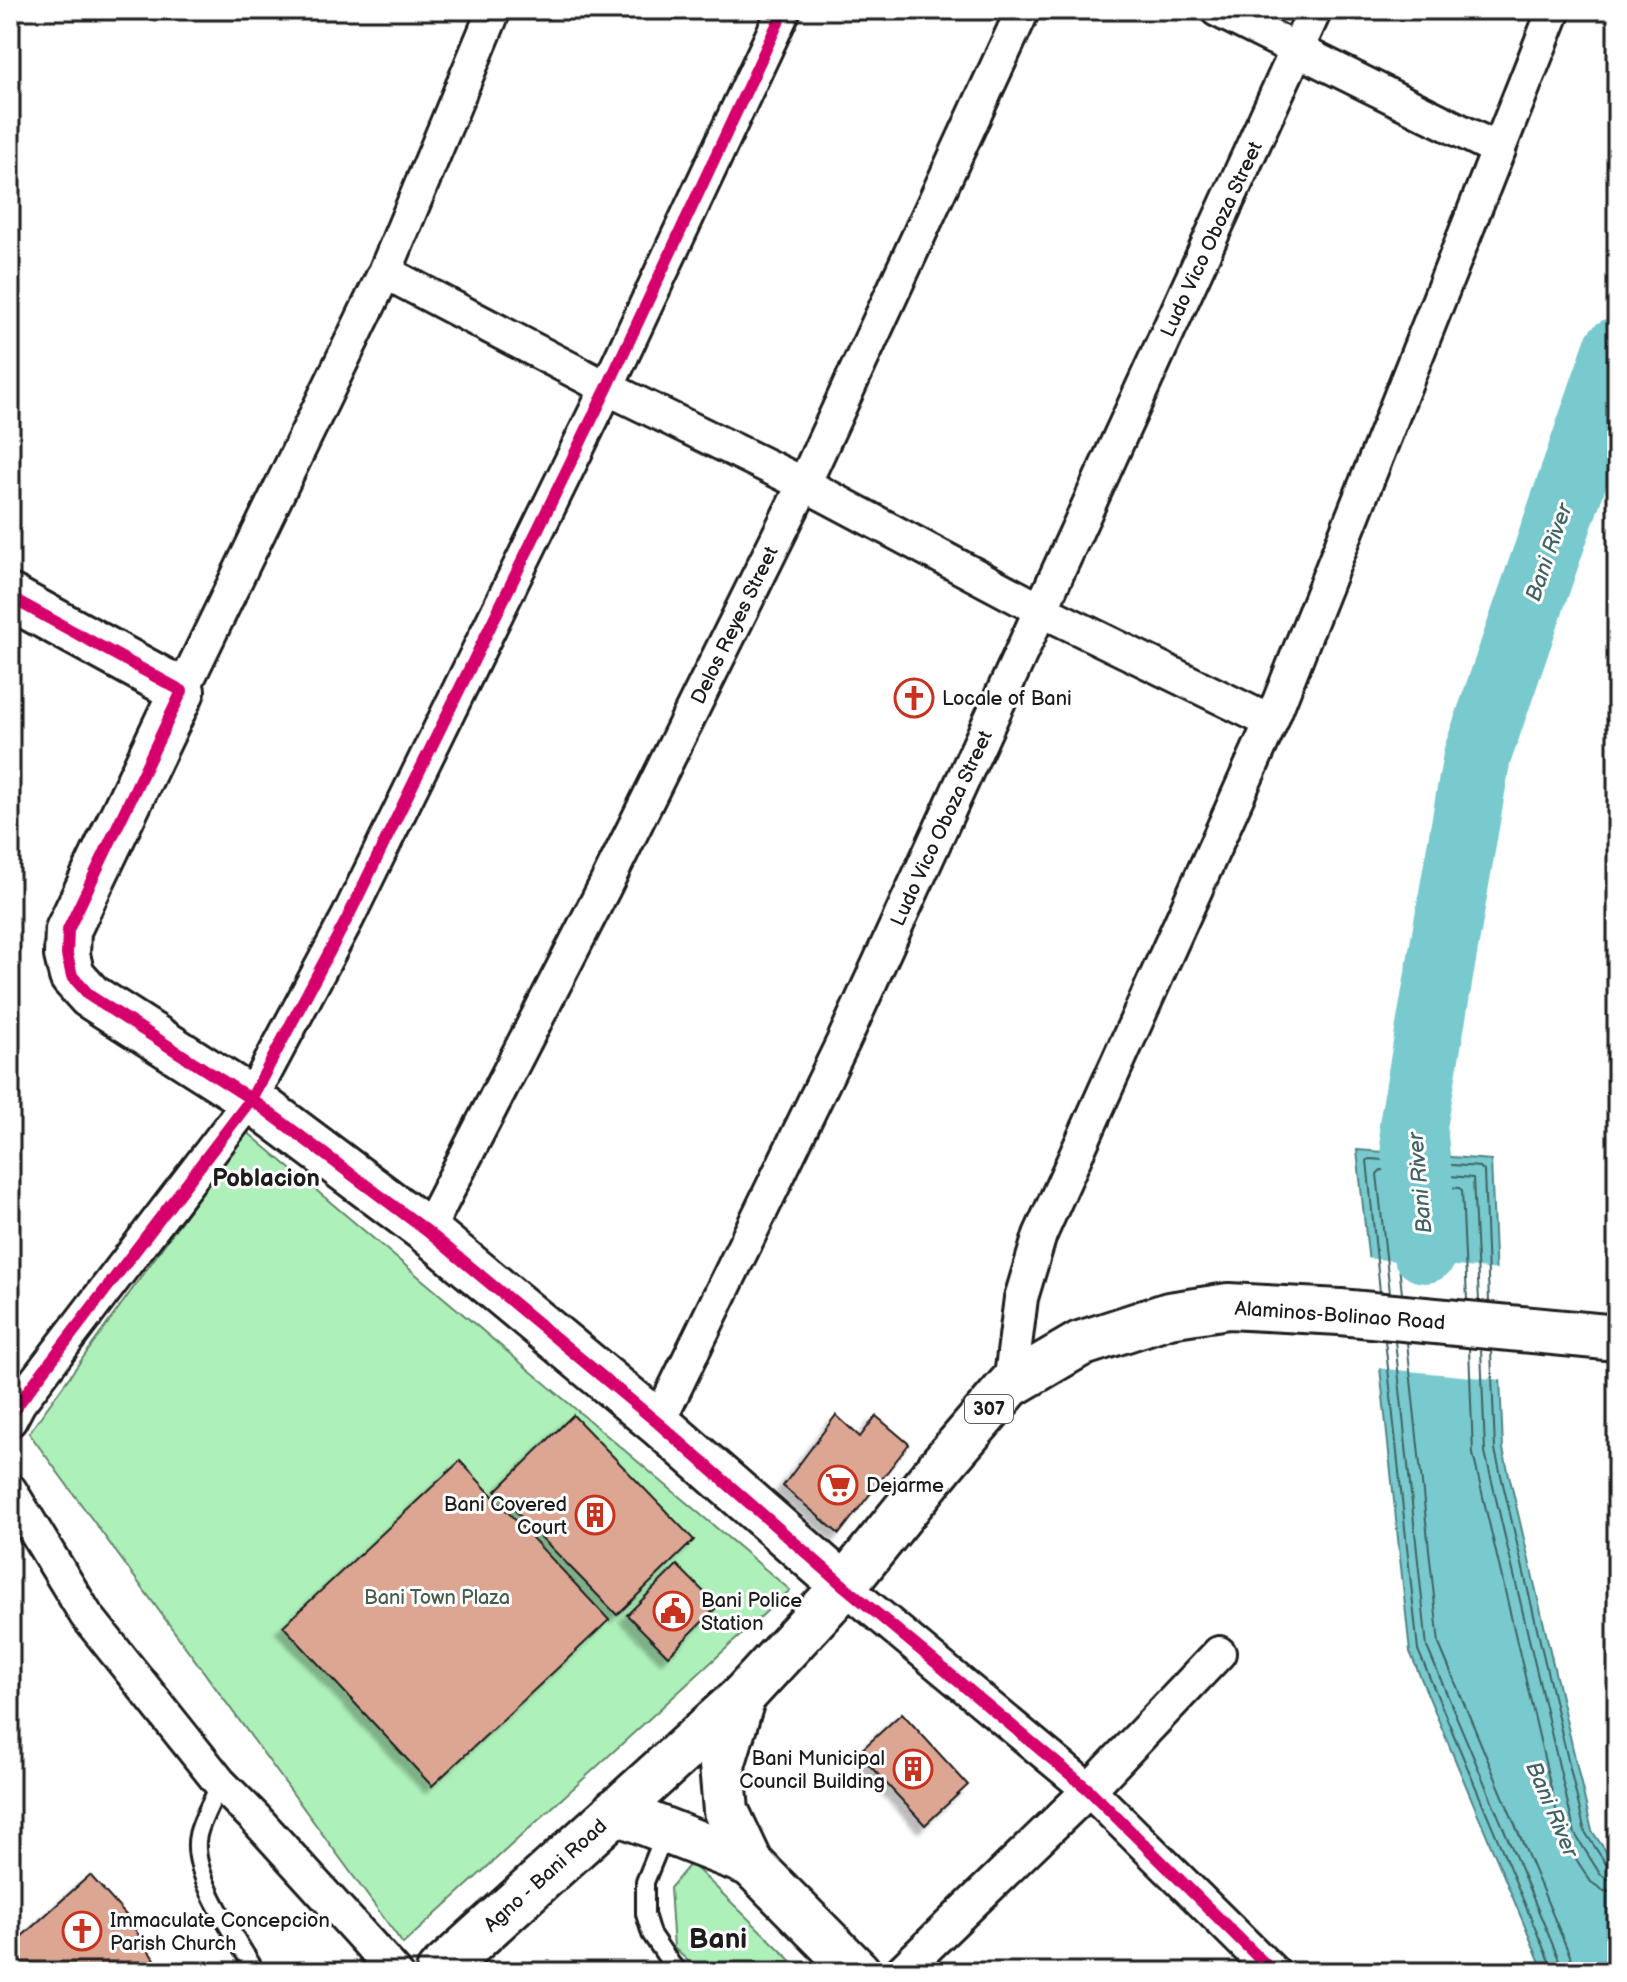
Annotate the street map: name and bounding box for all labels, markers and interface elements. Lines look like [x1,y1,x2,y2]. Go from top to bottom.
street label: Ludo Vico Oboza Street [1156,138,1268,341]
water label: Bani River [1520,498,1579,605]
street label: Delos Reyes Street [686,543,784,708]
church icon: Locale of Bani [893,677,935,719]
place label: Locale of Bani [942,687,1072,711]
street label: Ludo Vico Oboza Street [886,727,998,930]
water label: Bani River [1402,1129,1438,1235]
district label: Poblacion [212,1164,320,1193]
street label: Alaminos-Bolinao Road [1234,1297,1446,1335]
road number: 307 [965,1395,1013,1423]
supermarket icon: Dejarme [817,1464,859,1506]
place label: Dejarme [866,1474,944,1498]
place label: Bani Covered Court [444,1493,567,1540]
building icon: Bani Covered Court [574,1494,616,1536]
park label: Bani Town Plaza [364,1586,510,1610]
place label: Bani Police Station [701,1589,802,1636]
public building icon: Bani Police Station [652,1590,694,1632]
place label: Bani Municipal Council Building [739,1747,885,1794]
building icon: Bani Municipal Council Building [892,1748,934,1790]
water label: Bani River [1519,1758,1585,1863]
street label: Agno - Bani Road [479,1814,612,1937]
place label: Immaculate Concepcion Parish Church [110,1909,330,1956]
church icon: Immaculate Concepcion Parish Church [61,1910,103,1952]
district label: Bani [689,1923,747,1956]

